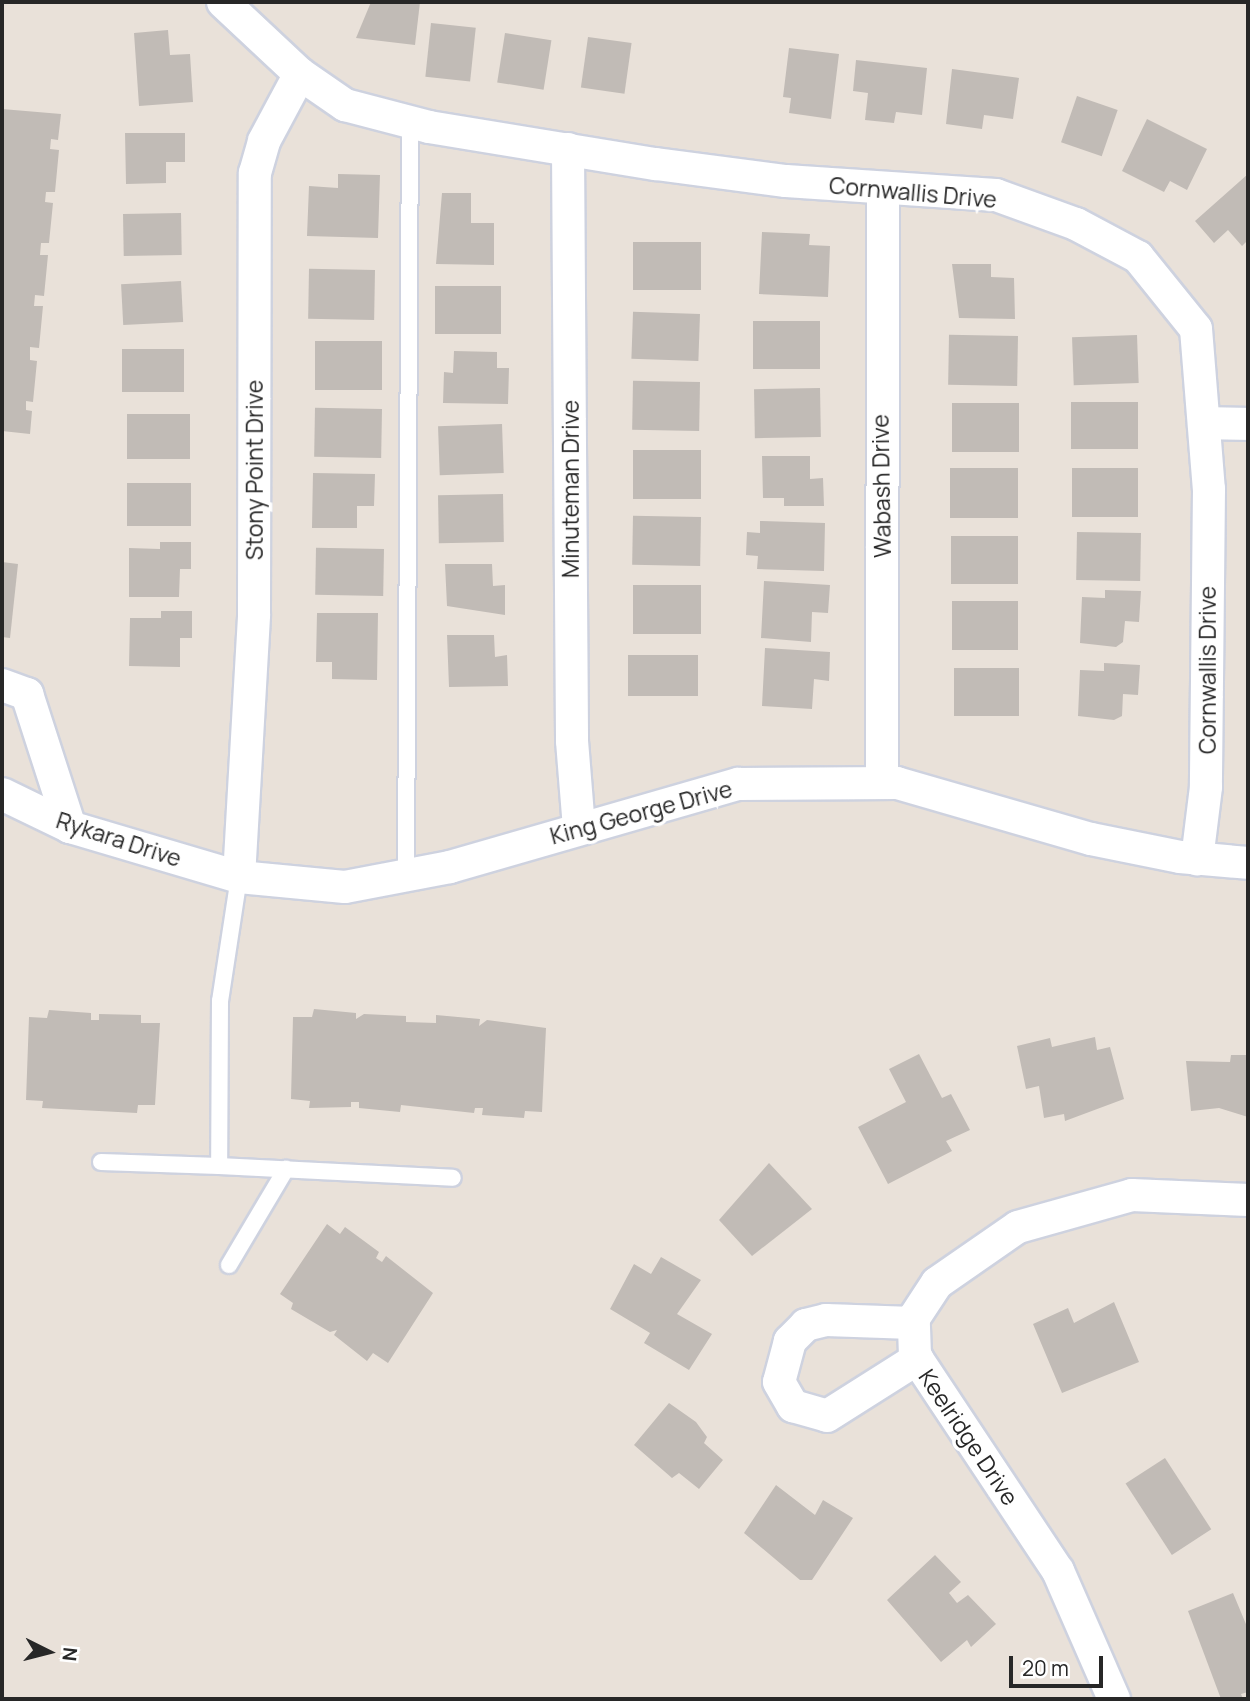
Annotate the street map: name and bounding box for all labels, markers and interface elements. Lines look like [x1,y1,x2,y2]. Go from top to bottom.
street label: Cornwallis Drive [828,171,998,213]
street label: Stony Point Drive [240,380,268,560]
street label: Minuteman Drive [556,400,584,578]
street label: Wabash Drive [866,414,896,558]
street label: Cornwallis Drive [1193,586,1221,754]
street label: King George Drive [547,774,735,850]
street label: Rykara Drive [53,806,185,872]
street label: Keelridge Drive [913,1364,1025,1510]
north arrow [14,1617,84,1687]
scale bar [1012,1642,1106,1686]
text: N [56,1646,84,1662]
text: 20 m [1022,1654,1069,1682]

